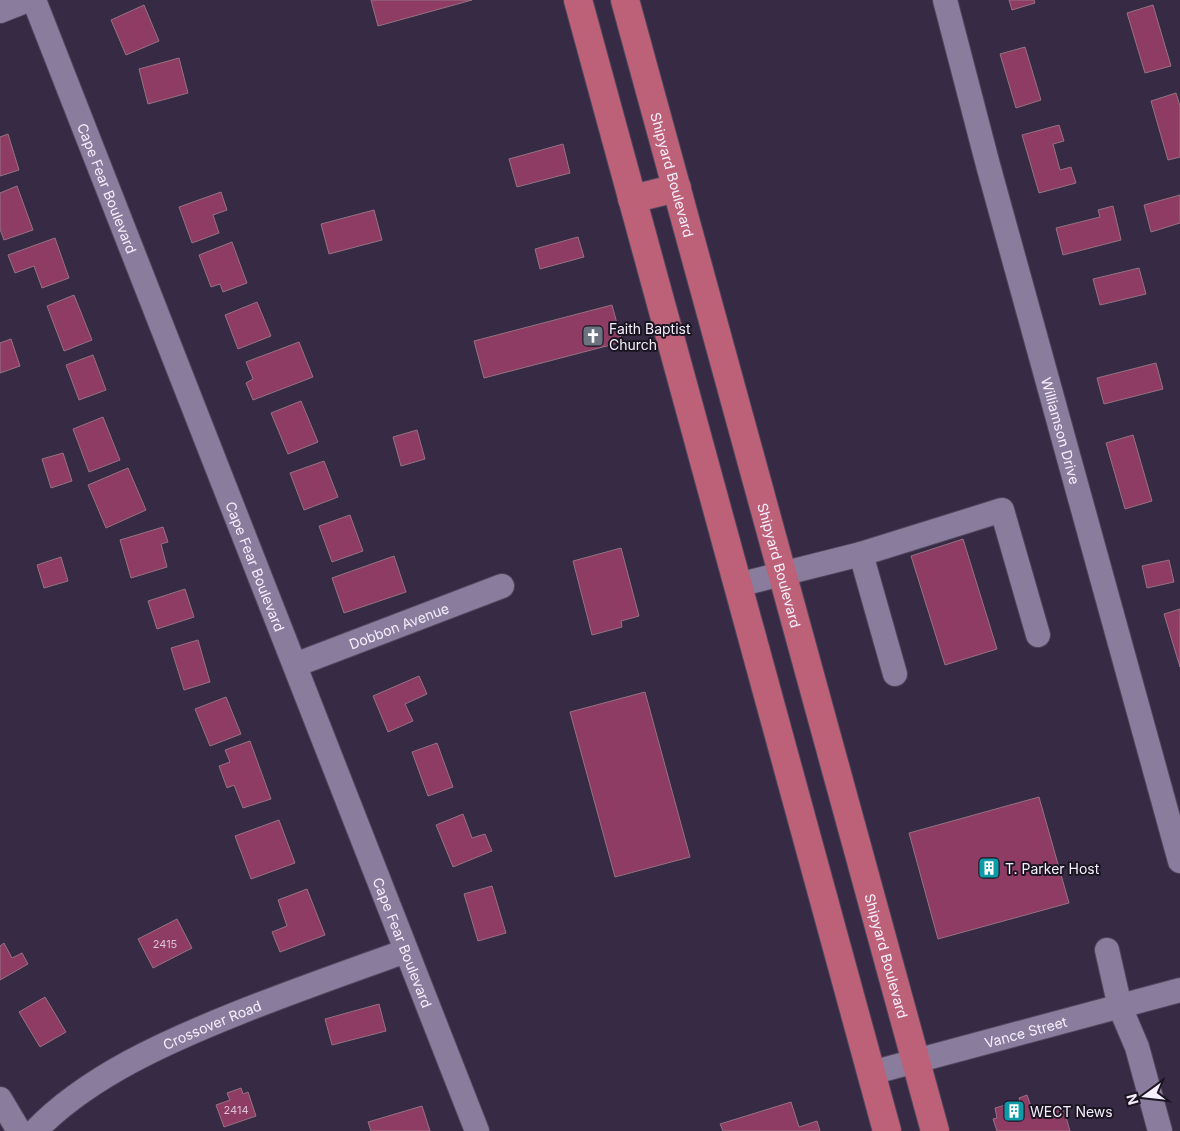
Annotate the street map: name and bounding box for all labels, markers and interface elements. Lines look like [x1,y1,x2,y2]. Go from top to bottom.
street label: Shipyard Boulevard [648,110,698,239]
street label: Cape Fear Boulevard [75,121,141,256]
place label: Faith Baptist Church [609,320,691,353]
church icon: Faith Baptist Church [581,324,605,348]
street label: Williamson Drive [1038,375,1084,486]
street label: Cape Fear Boulevard [223,499,289,634]
street label: Shipyard Boulevard [755,501,805,629]
street label: Dobbon Avenue [346,599,451,652]
building icon: T. Parker Host [977,856,1001,880]
place label: T. Parker Host [1005,860,1100,877]
street label: Cape Fear Boulevard [370,875,436,1010]
street label: Shipyard Boulevard [862,891,912,1020]
house number: 2415 [153,937,178,951]
street label: Crossover Road [160,996,263,1053]
street label: Vance Street [982,1012,1069,1051]
north arrow [1120,1071,1170,1121]
text: N [1122,1092,1142,1107]
building icon: WECT News [1002,1099,1026,1123]
house number: 2414 [223,1103,249,1117]
place label: WECT News [1030,1103,1113,1120]

